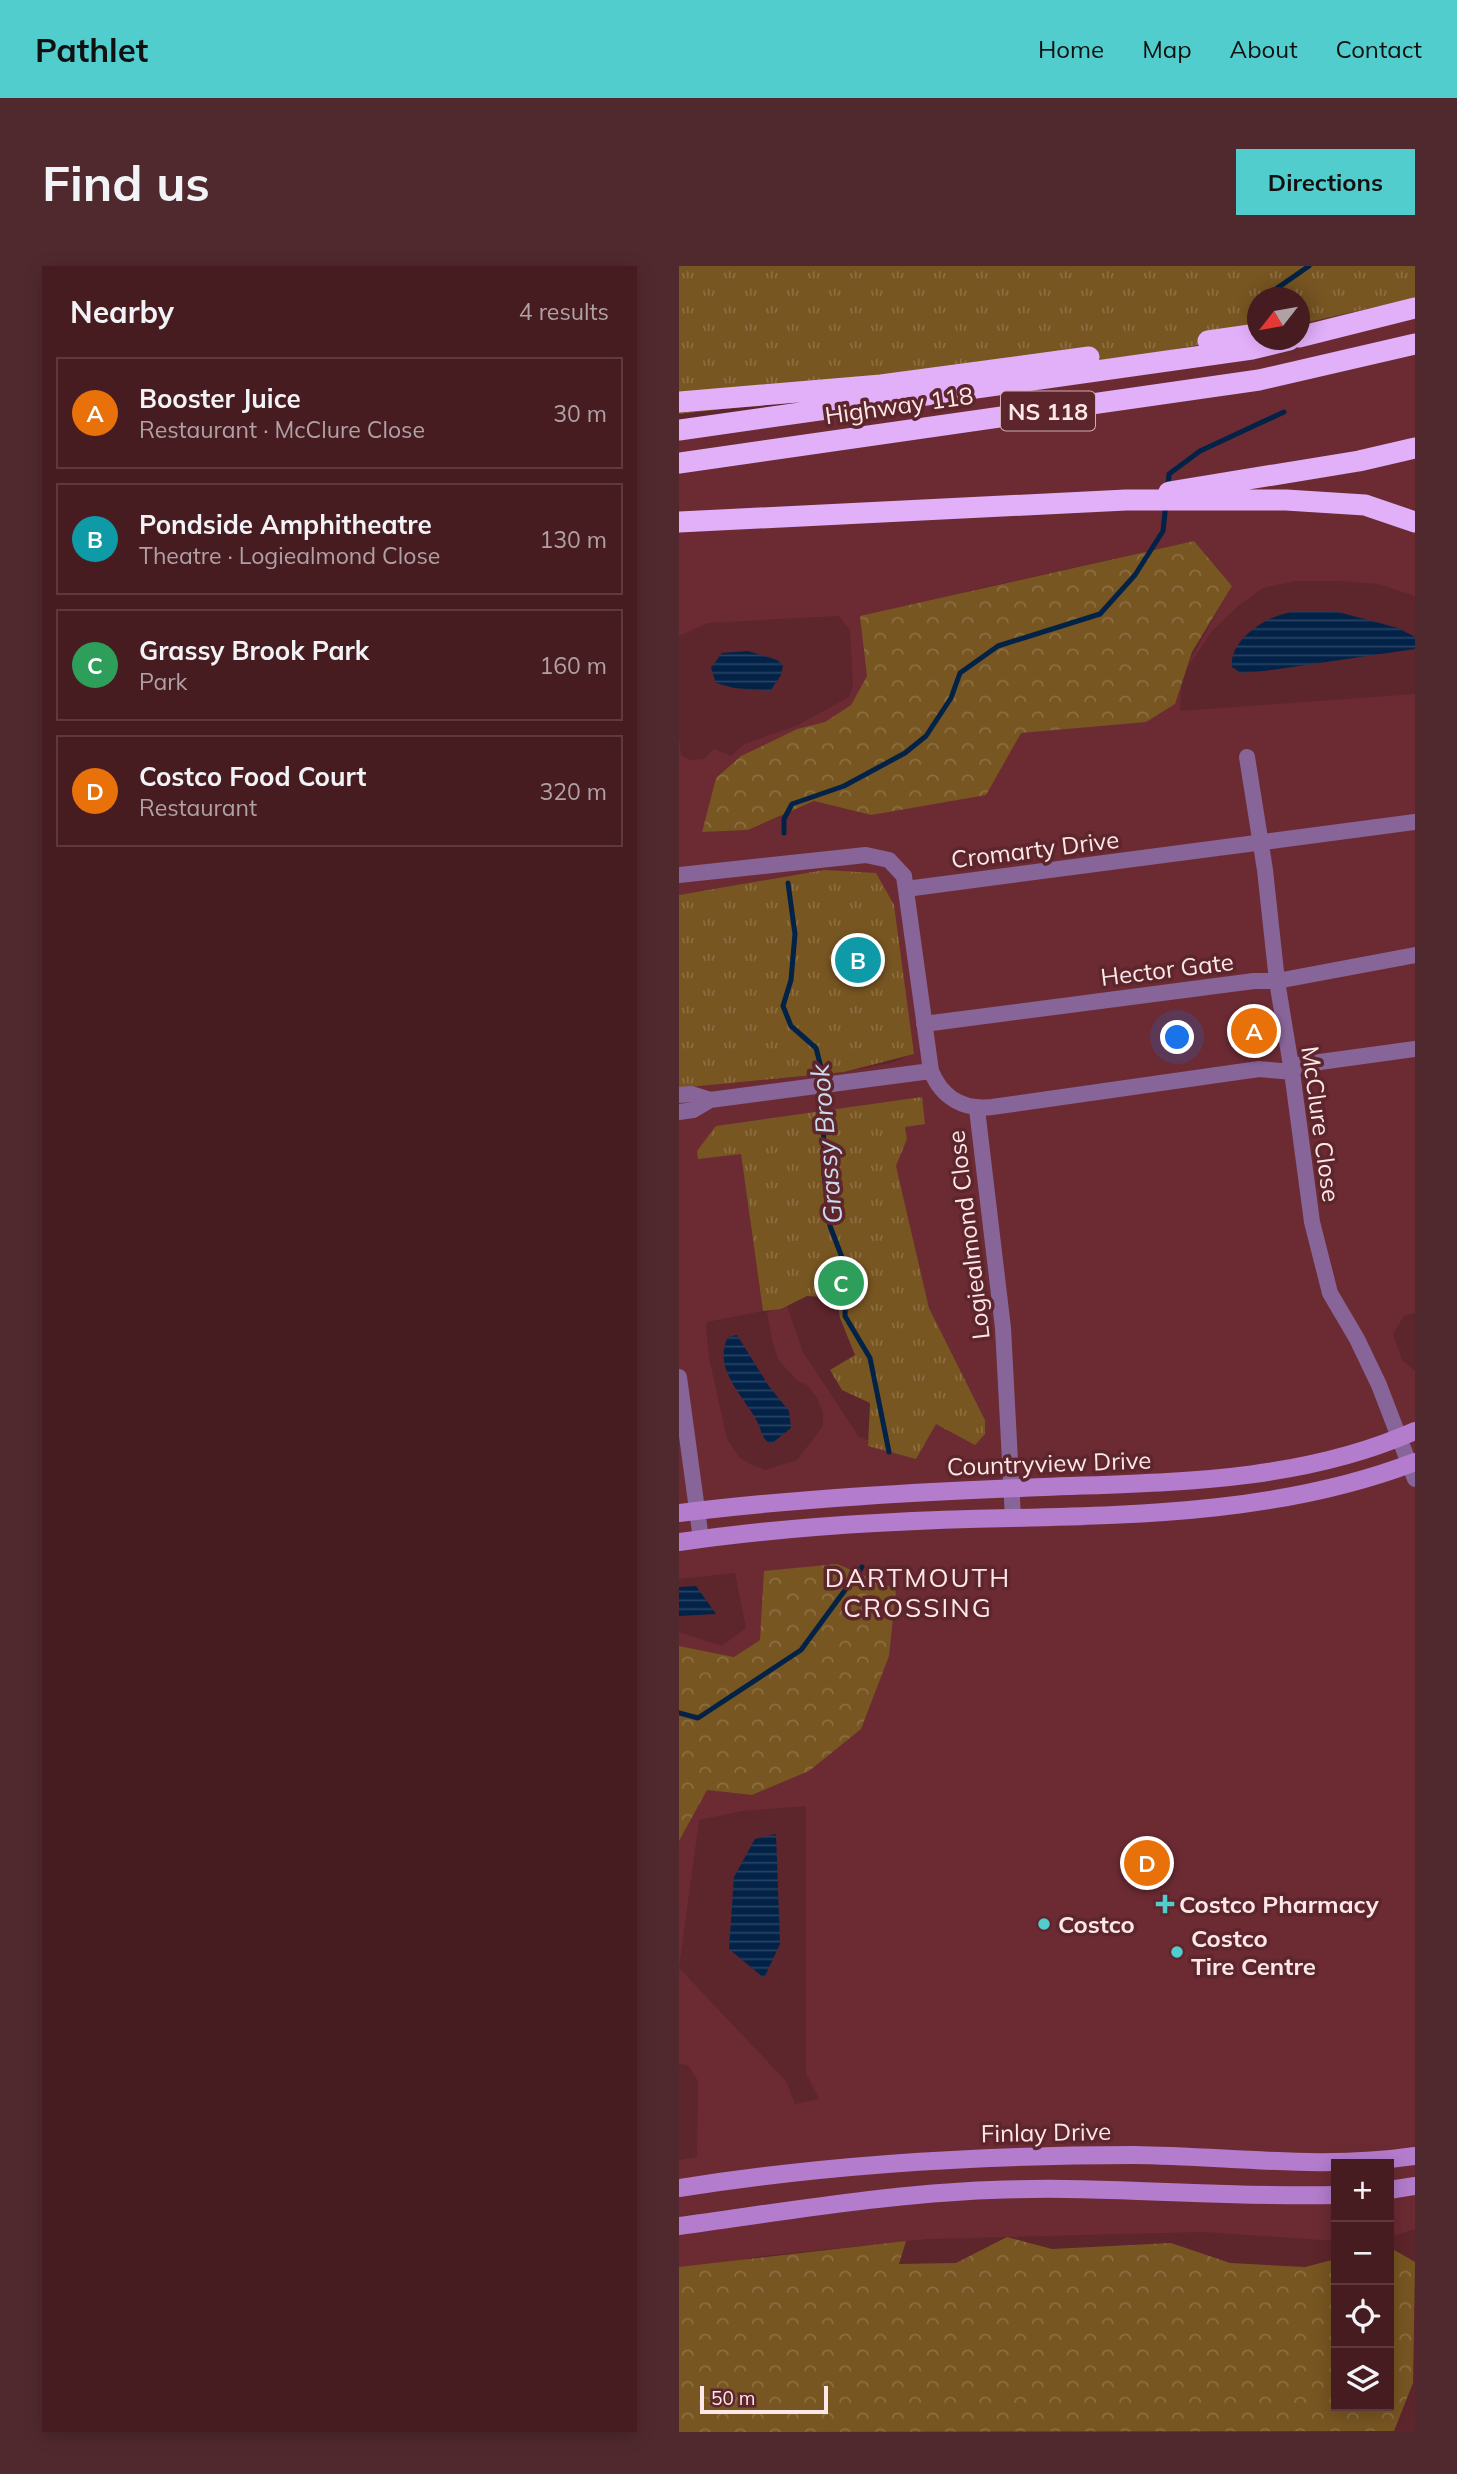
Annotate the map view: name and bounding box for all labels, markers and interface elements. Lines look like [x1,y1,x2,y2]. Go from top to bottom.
text: Pathlet [35,29,148,70]
text: Home [1038,34,1104,64]
text: Map [1142,34,1192,64]
text: About [1230,34,1298,64]
text: Contact [1336,34,1422,64]
button: Directions [1236,149,1415,215]
text: Find us [42,152,210,213]
north arrow [1247,287,1310,350]
text: Nearby [70,293,174,331]
text: 4 results [519,297,609,326]
street label: Highway 118 [823,380,975,430]
text: Booster Juice [139,382,301,415]
road number: NS 118 [1001,392,1095,430]
text: A [86,399,104,428]
text: 30 m [553,399,607,428]
text: Restaurant · McClure Close [139,415,425,444]
text: Pondside Amphitheatre [139,508,432,541]
text: B [87,525,103,554]
text: 130 m [539,525,607,554]
text: Theatre · Logiealmond Close [139,541,440,570]
text: Grassy Brook Park [139,634,369,667]
text: C [87,651,103,680]
text: 160 m [539,651,607,680]
text: Park [139,667,187,696]
text: Costco Food Court [139,760,366,793]
text: D [86,777,104,806]
text: 320 m [539,777,607,806]
text: Restaurant [139,793,257,822]
street label: Cromarty Drive [949,824,1121,874]
pin: B [835,934,881,986]
street label: Hector Gate [1099,946,1235,992]
pin: A [1231,1005,1277,1057]
your location [1160,1020,1194,1054]
street label: McClure Close [1295,1044,1347,1204]
water label: Grassy Brook [803,1062,849,1225]
street label: Logiealmond Close [940,1129,996,1341]
pin: C [818,1257,864,1309]
street label: Countryview Drive [946,1444,1152,1482]
district label: DARTMOUTH CROSSING [825,1561,1011,1624]
pin: D [1124,1837,1170,1889]
place label: Costco Pharmacy [1179,1889,1380,1919]
marker: Costco Pharmacy [1157,1896,1173,1912]
place label: Costco [1058,1909,1135,1939]
marker: Costco [1036,1916,1052,1932]
place label: Costco Tire Centre [1191,1923,1316,1981]
marker: Costco Tire Centre [1169,1944,1185,1960]
street label: Finlay Drive [981,2116,1111,2148]
map controls [1331,2159,1394,2411]
button: + [1331,2159,1394,2222]
button: − [1331,2222,1394,2285]
button: locate [1331,2285,1394,2348]
button: layers [1331,2348,1394,2411]
scale bar [700,2383,828,2415]
text: 50 m [711,2386,755,2410]

